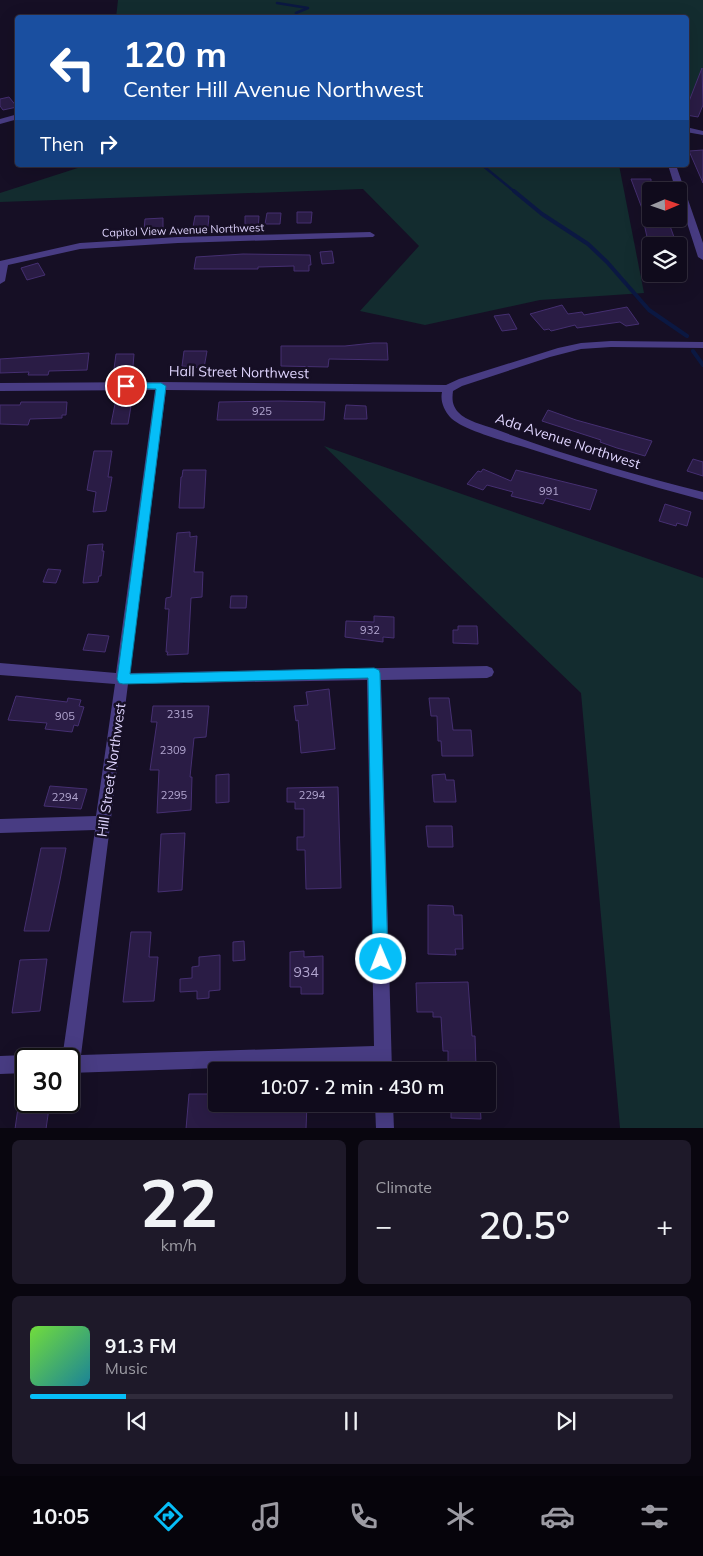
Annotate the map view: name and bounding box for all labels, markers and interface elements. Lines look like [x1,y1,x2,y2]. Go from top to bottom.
text: 120 m [123,32,227,76]
icon: left [40,35,105,100]
text: Center Hill Avenue Northwest [123,75,424,103]
icon: right [94,130,122,158]
text: Then [40,132,84,156]
north arrow [642,182,688,228]
map controls [642,182,687,282]
street label: Capitol View Avenue Northwest [102,220,264,240]
button: layers [642,237,687,282]
street label: Hall Street Northwest [169,362,309,382]
pin [105,365,147,407]
icon: arrive [112,372,140,400]
house number: 925 [252,404,272,418]
street label: Ada Avenue Northwest [493,409,643,473]
house number: 991 [539,484,559,498]
house number: 932 [360,623,380,637]
street label: Hill Street Northwest [93,702,129,838]
house number: 2315 [167,707,194,721]
house number: 905 [55,709,75,723]
house number: 2309 [160,743,186,757]
house number: 2295 [161,788,188,802]
house number: 2294 [299,788,326,802]
house number: 2294 [52,790,79,804]
position arrow [354,932,406,984]
house number: 934 [293,963,319,981]
speed limit sign: 30 [15,1048,80,1113]
text: 10:07 · 2 min · 430 m [259,1075,445,1099]
text: 22 [140,1162,218,1243]
text: Climate [376,1177,432,1197]
text: 20.5° [478,1201,570,1249]
text: − [376,1208,392,1243]
text: + [656,1208,673,1243]
text: km/h [161,1235,197,1255]
text: 91.3 FM [105,1334,177,1358]
text: Music [105,1358,148,1378]
icon: previous [123,1407,151,1435]
icon: pause [337,1407,365,1435]
icon: next [552,1407,580,1435]
icon: directions [151,1499,186,1534]
icon: music [249,1499,284,1534]
icon: phone [346,1499,381,1534]
icon: climate [443,1499,478,1534]
icon: car [540,1499,575,1534]
icon: filters [637,1499,672,1534]
text: 10:05 [31,1502,89,1530]

